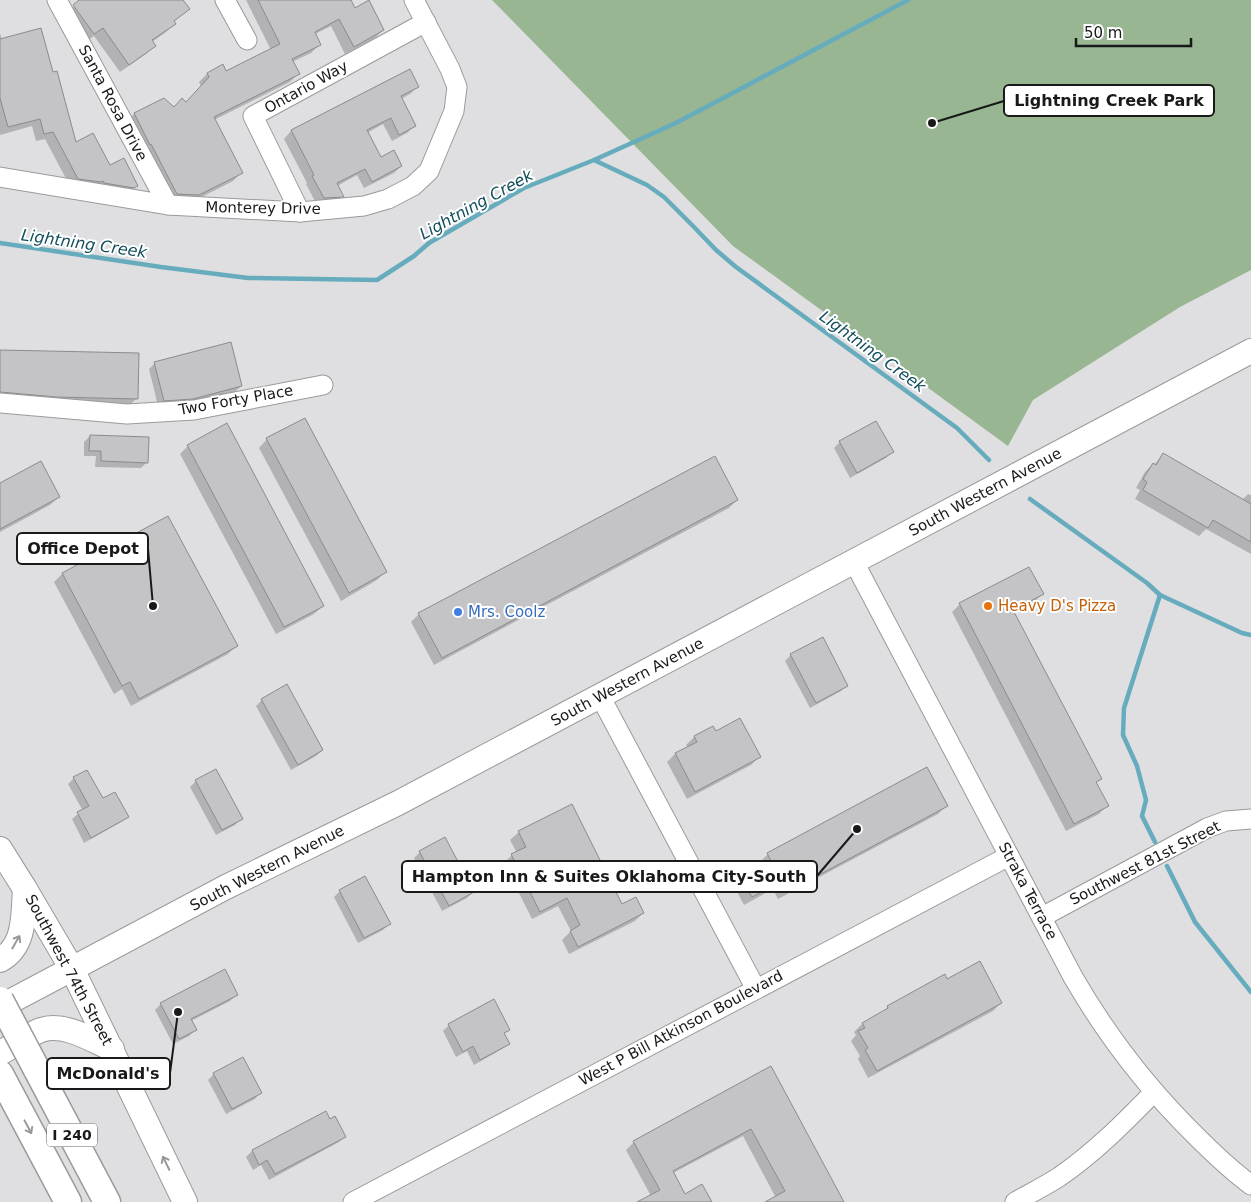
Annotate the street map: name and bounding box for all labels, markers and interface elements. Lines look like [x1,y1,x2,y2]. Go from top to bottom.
scale bar [1076,15,1191,47]
text: 50 m [1084,24,1122,42]
street label: Santa Rosa Drive [75,42,151,164]
street label: Ontario Way [261,57,351,117]
callout: Lightning Creek Park [1004,85,1214,116]
text: Lightning Creek Park [1014,91,1204,110]
water label: Lightning Creek [416,165,537,243]
street label: Monterey Drive [205,198,321,218]
water label: Lightning Creek [20,225,149,262]
water label: Lightning Creek [816,307,930,397]
street label: Two Forty Place [176,381,295,419]
street label: South Western Avenue [906,444,1064,540]
callout: Office Depot [17,533,148,564]
text: Office Depot [27,539,139,558]
place label: Heavy D's Pizza [998,597,1116,615]
marker: Heavy D's Pizza [982,600,994,612]
place label: Mrs. Coolz [468,603,545,621]
marker: Mrs. Coolz [452,606,464,618]
street label: South Western Avenue [548,634,706,730]
street label: Southwest 81st Street [1067,817,1223,909]
street label: South Western Avenue [187,821,347,915]
street label: Straka Terrace [995,839,1061,943]
callout: Hampton Inn & Suites Oklahoma City-South [402,861,817,892]
text: Hampton Inn & Suites Oklahoma City-South [412,867,806,886]
street label: Southwest 74th Street [22,891,117,1049]
one-way arrow [12,936,22,950]
street label: West P Bill Atkinson Boulevard [576,966,786,1090]
callout: McDonald's [47,1058,170,1089]
text: McDonald's [56,1064,160,1083]
one-way arrow [24,1119,33,1134]
road number: I 240 [47,1124,97,1146]
one-way arrow [161,1156,171,1171]

